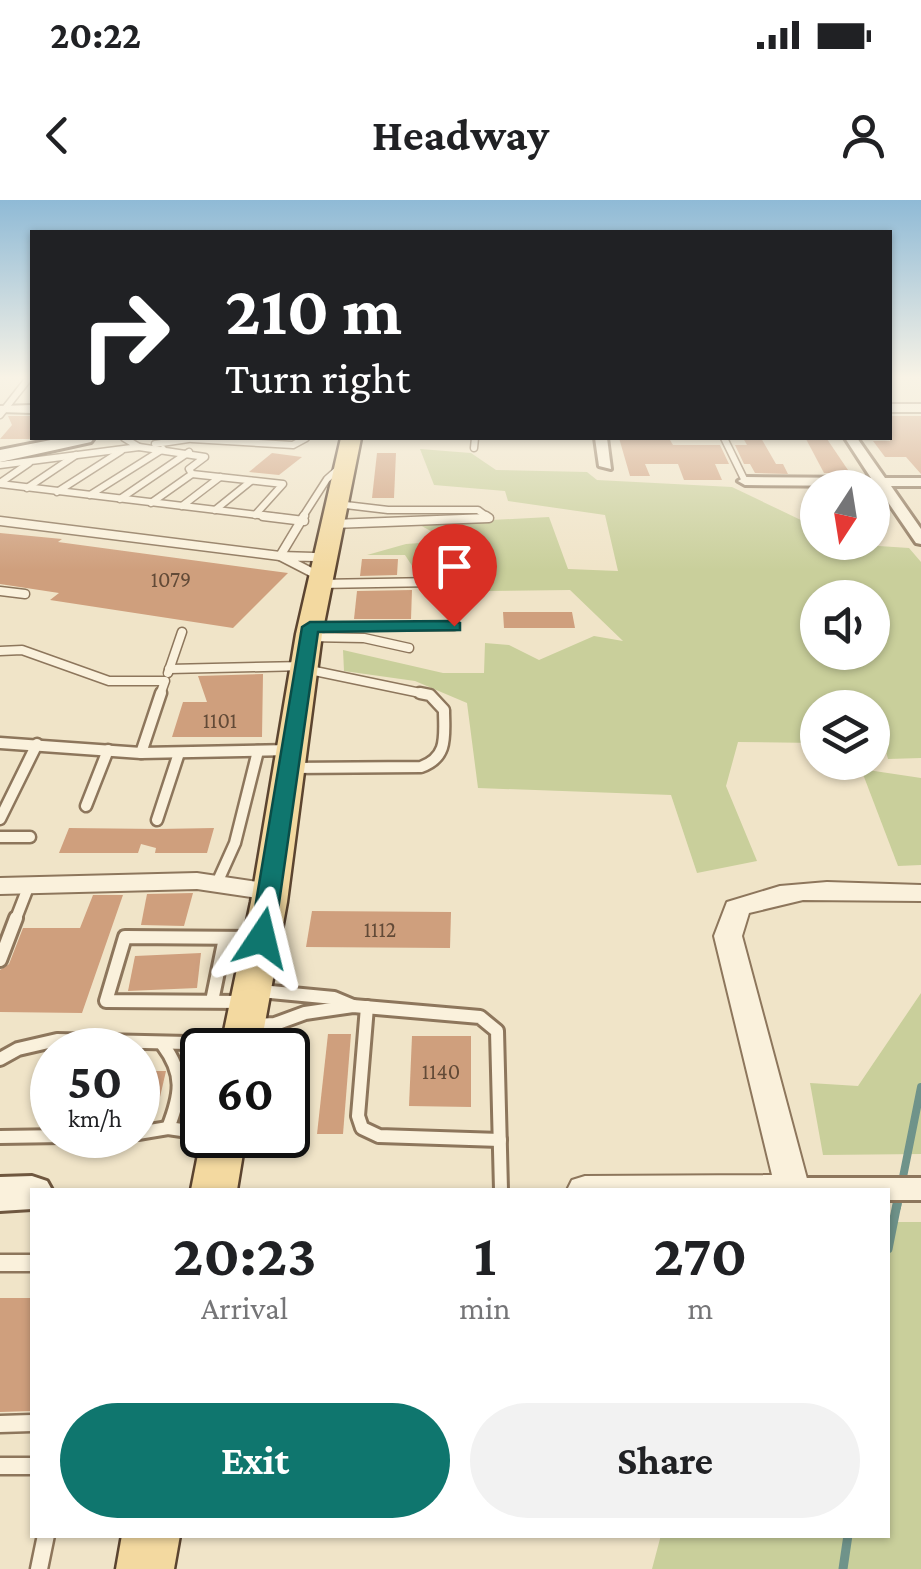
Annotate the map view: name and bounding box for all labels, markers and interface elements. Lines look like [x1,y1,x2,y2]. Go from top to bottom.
text: 20:22 [50,14,141,56]
icon: back [30,108,85,163]
icon: person [836,108,891,163]
text: Headway [372,110,549,160]
icon: right [60,270,190,400]
text: 210 m [225,271,402,349]
text: Turn right [225,353,410,403]
north arrow [800,470,890,560]
map controls [800,470,890,780]
pin [412,524,497,627]
icon: arrive [427,539,482,594]
house number: 1079 [151,567,191,592]
button: sound [800,580,890,670]
button: layers [800,690,890,780]
house number: 1101 [203,708,237,733]
position arrow [210,886,314,990]
house number: 1112 [364,917,396,942]
speed limit sign: 60 [180,1028,310,1158]
text: 50 [68,1053,122,1109]
house number: 1140 [422,1059,460,1084]
text: km/h [68,1105,122,1132]
text: 20:23 [173,1221,316,1288]
text: 1 [474,1221,496,1288]
text: 270 [653,1221,747,1288]
text: Arrival [201,1290,288,1326]
text: min [459,1290,511,1326]
text: m [687,1290,713,1326]
button: Exit [60,1403,450,1518]
button: Share [470,1403,860,1518]

